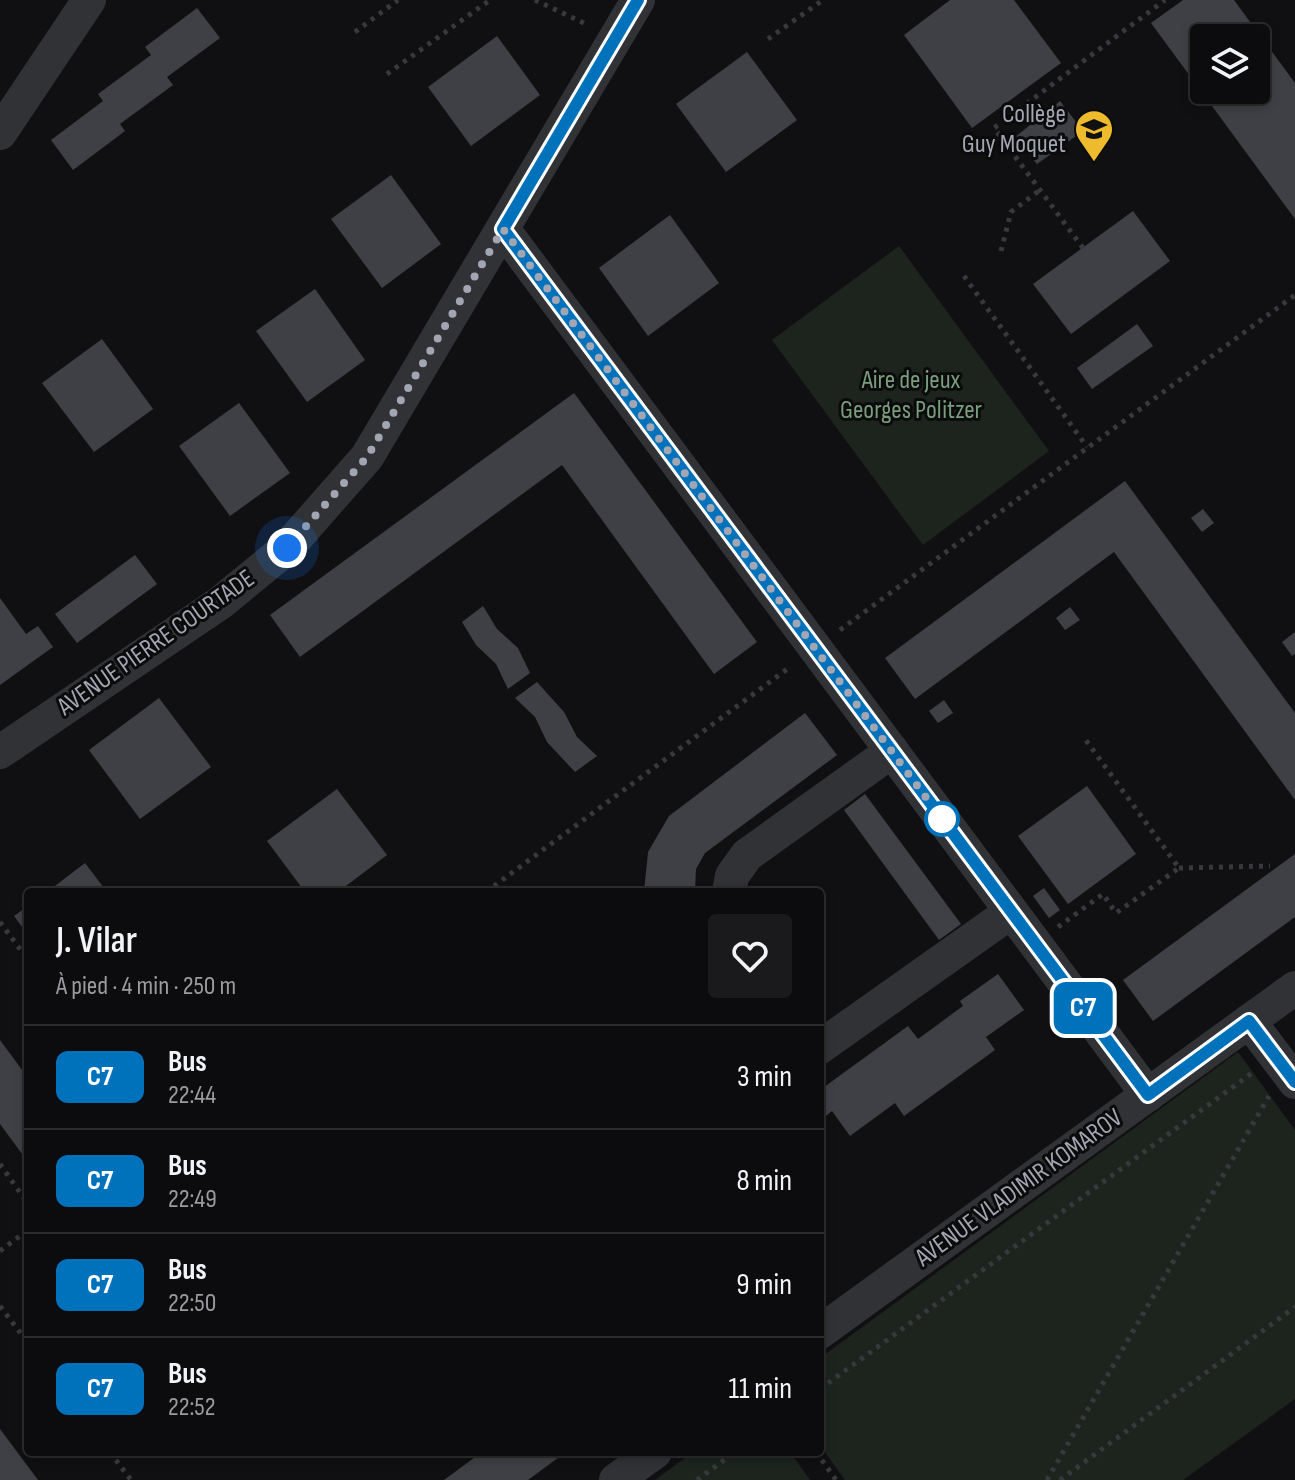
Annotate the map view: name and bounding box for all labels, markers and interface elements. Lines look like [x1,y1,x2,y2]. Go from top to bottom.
map controls [1190,24,1270,104]
button: layers [1190,24,1270,104]
place label: Collège Guy Moquet [962,99,1066,160]
school or university icon: Collège Guy Moquet [1073,108,1115,163]
park label: Aire de jeux Georges Politzer [840,365,983,426]
your location [267,528,307,568]
street label: AVENUE PIERRE COURTADE [51,563,261,723]
unlabelled marker [925,802,959,836]
button: heart [708,914,792,998]
text: J. Vilar [56,918,137,963]
text: À pied · 4 min · 250 m [56,971,236,1002]
line badge: C7 [1047,982,1119,1034]
text: C7 [1070,991,1096,1024]
text: Bus [168,1044,207,1080]
text: 3 min [737,1059,792,1095]
text: C7 [87,1060,113,1093]
text: 22:44 [168,1080,216,1111]
street label: AVENUE VLADIMIR KOMAROV [909,1102,1129,1274]
text: Bus [168,1148,207,1184]
text: 8 min [736,1163,792,1199]
text: C7 [87,1164,113,1197]
text: 22:49 [168,1184,217,1215]
text: Bus [168,1252,207,1288]
text: 9 min [736,1267,792,1303]
text: C7 [87,1268,113,1301]
text: 22:50 [168,1288,216,1319]
text: Bus [168,1356,207,1392]
text: 11 min [729,1371,792,1407]
text: C7 [87,1372,113,1405]
text: 22:52 [168,1392,216,1423]

